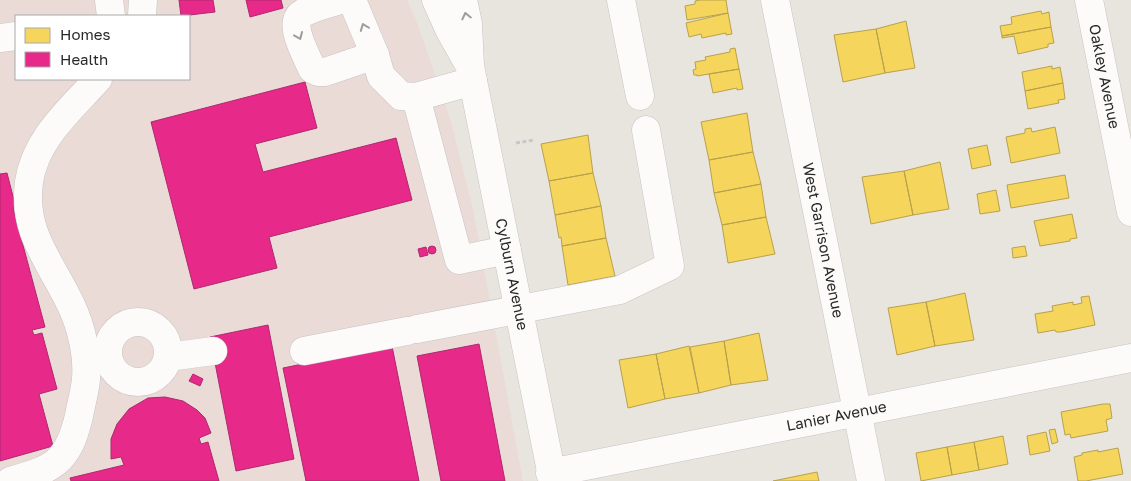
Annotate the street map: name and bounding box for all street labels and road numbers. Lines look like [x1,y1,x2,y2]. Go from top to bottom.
street label: Oakley Avenue [1086,22,1124,130]
street label: West Garrison Avenue [800,161,848,320]
street label: Cylburn Avenue [493,217,533,332]
street label: Lanier Avenue [785,397,888,434]

